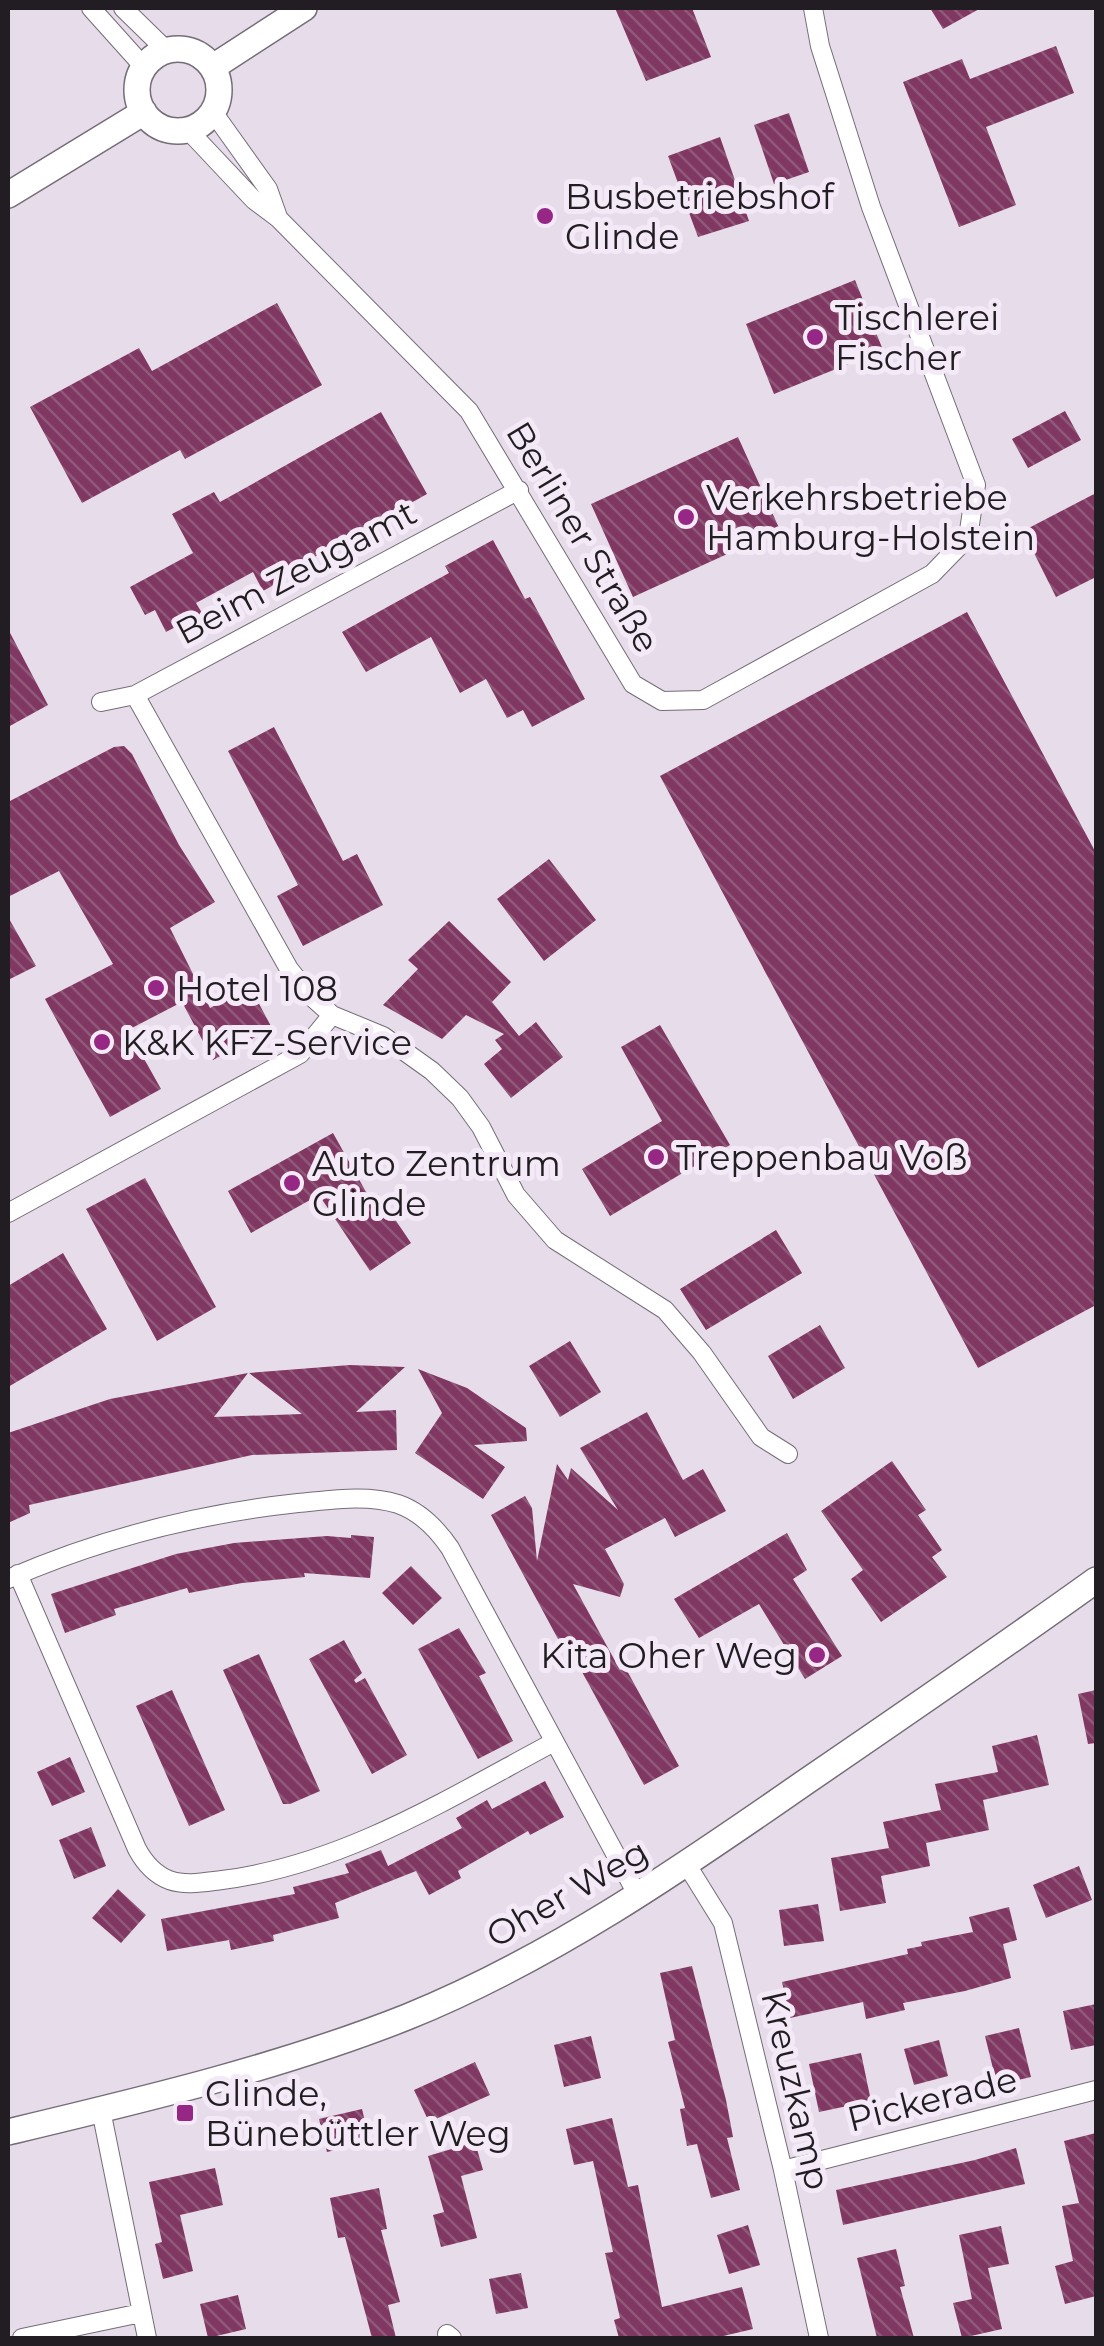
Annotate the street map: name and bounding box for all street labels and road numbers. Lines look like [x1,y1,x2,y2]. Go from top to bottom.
street label: Berliner Straße [497,414,669,660]
street label: Beim Zeugamt [168,491,424,653]
street label: Oher Weg [479,1830,655,1956]
street label: Kreuzkamp [752,1986,840,2194]
street label: Pickerade [843,2057,1021,2141]

